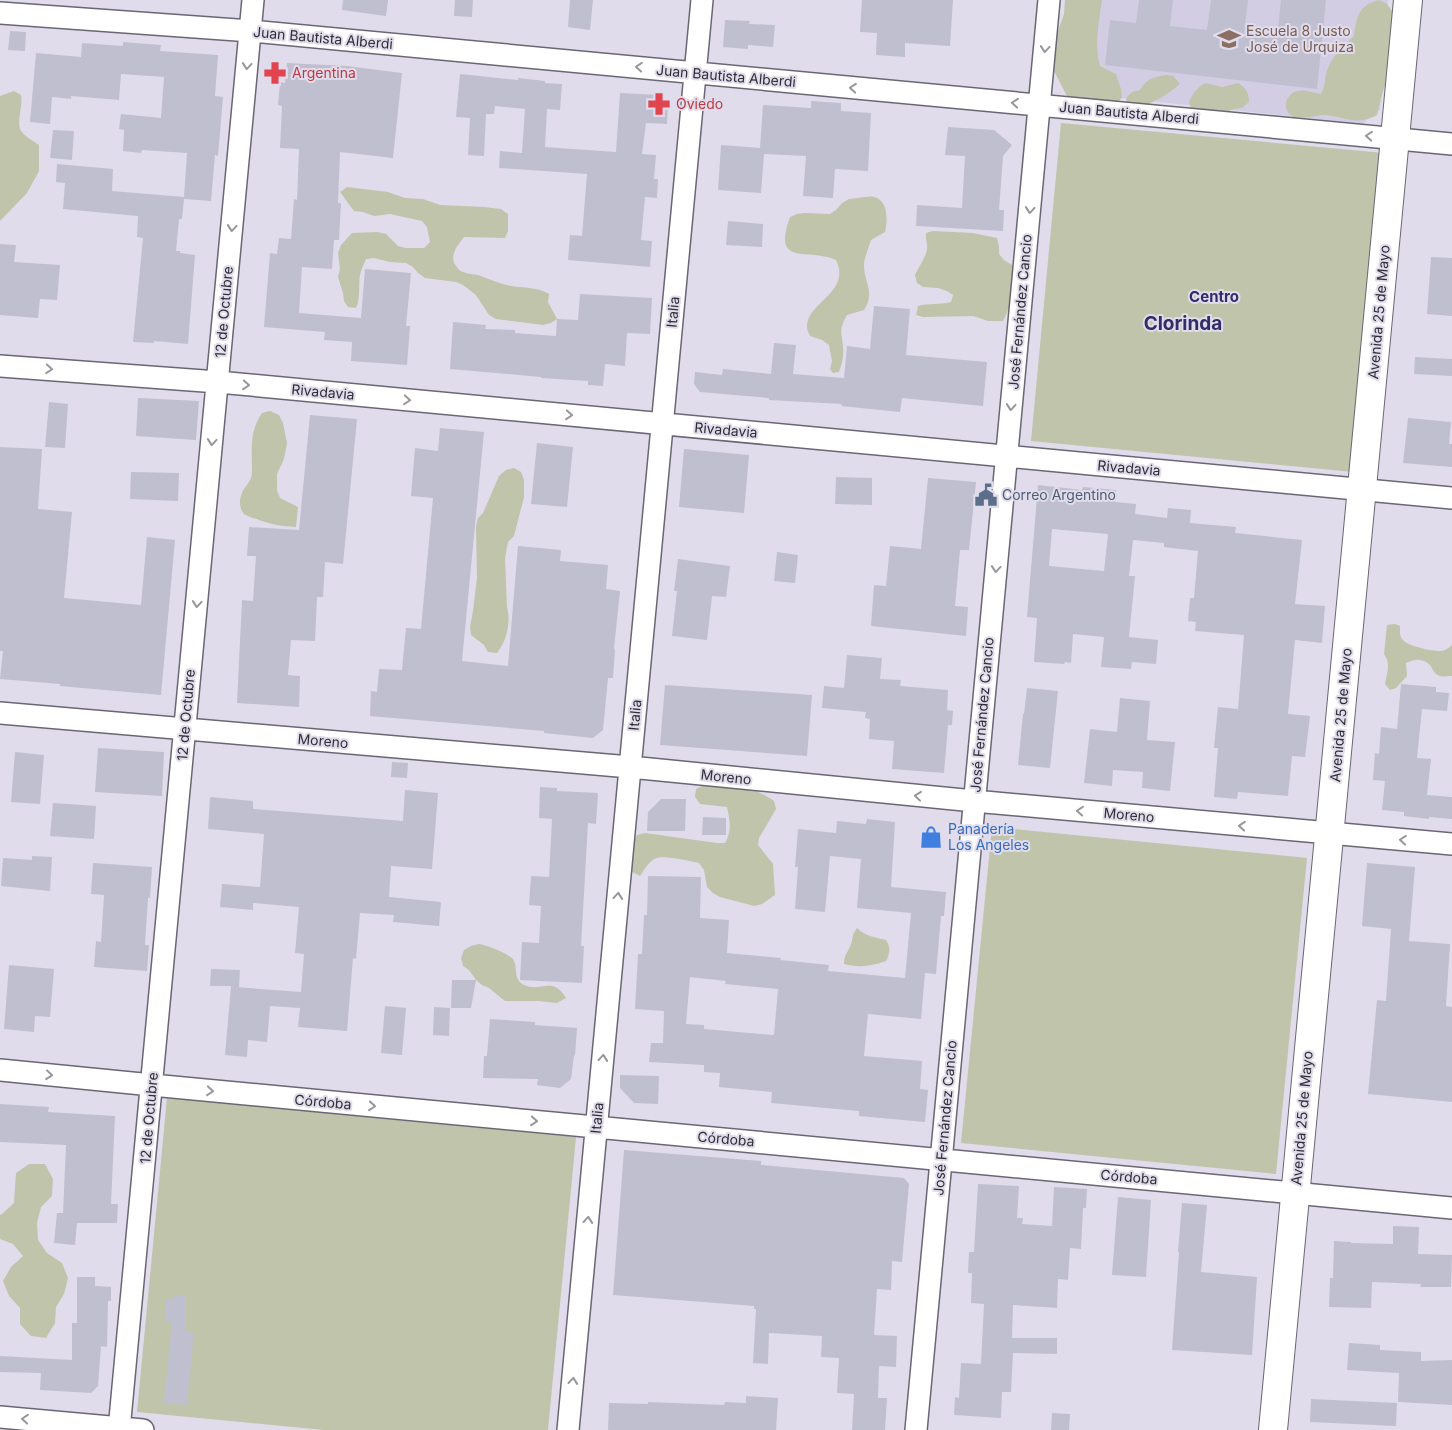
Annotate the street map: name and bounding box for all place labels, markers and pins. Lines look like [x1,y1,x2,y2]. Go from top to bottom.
place label: Escuela 8 Justo José de Urquiza [1246,22,1354,55]
school or university icon: Escuela 8 Justo José de Urquiza [1216,26,1242,52]
pharmacy icon: Argentina [262,60,288,86]
place label: Argentina [292,64,356,81]
pharmacy icon: Oviedo [646,91,672,117]
place label: Oviedo [676,95,723,112]
public building icon: Correo Argentino [973,482,999,508]
place label: Correo Argentino [1002,486,1116,503]
place label: Panadería Los Angeles [948,820,1029,853]
shop icon: Panadería Los Angeles [918,824,944,850]

